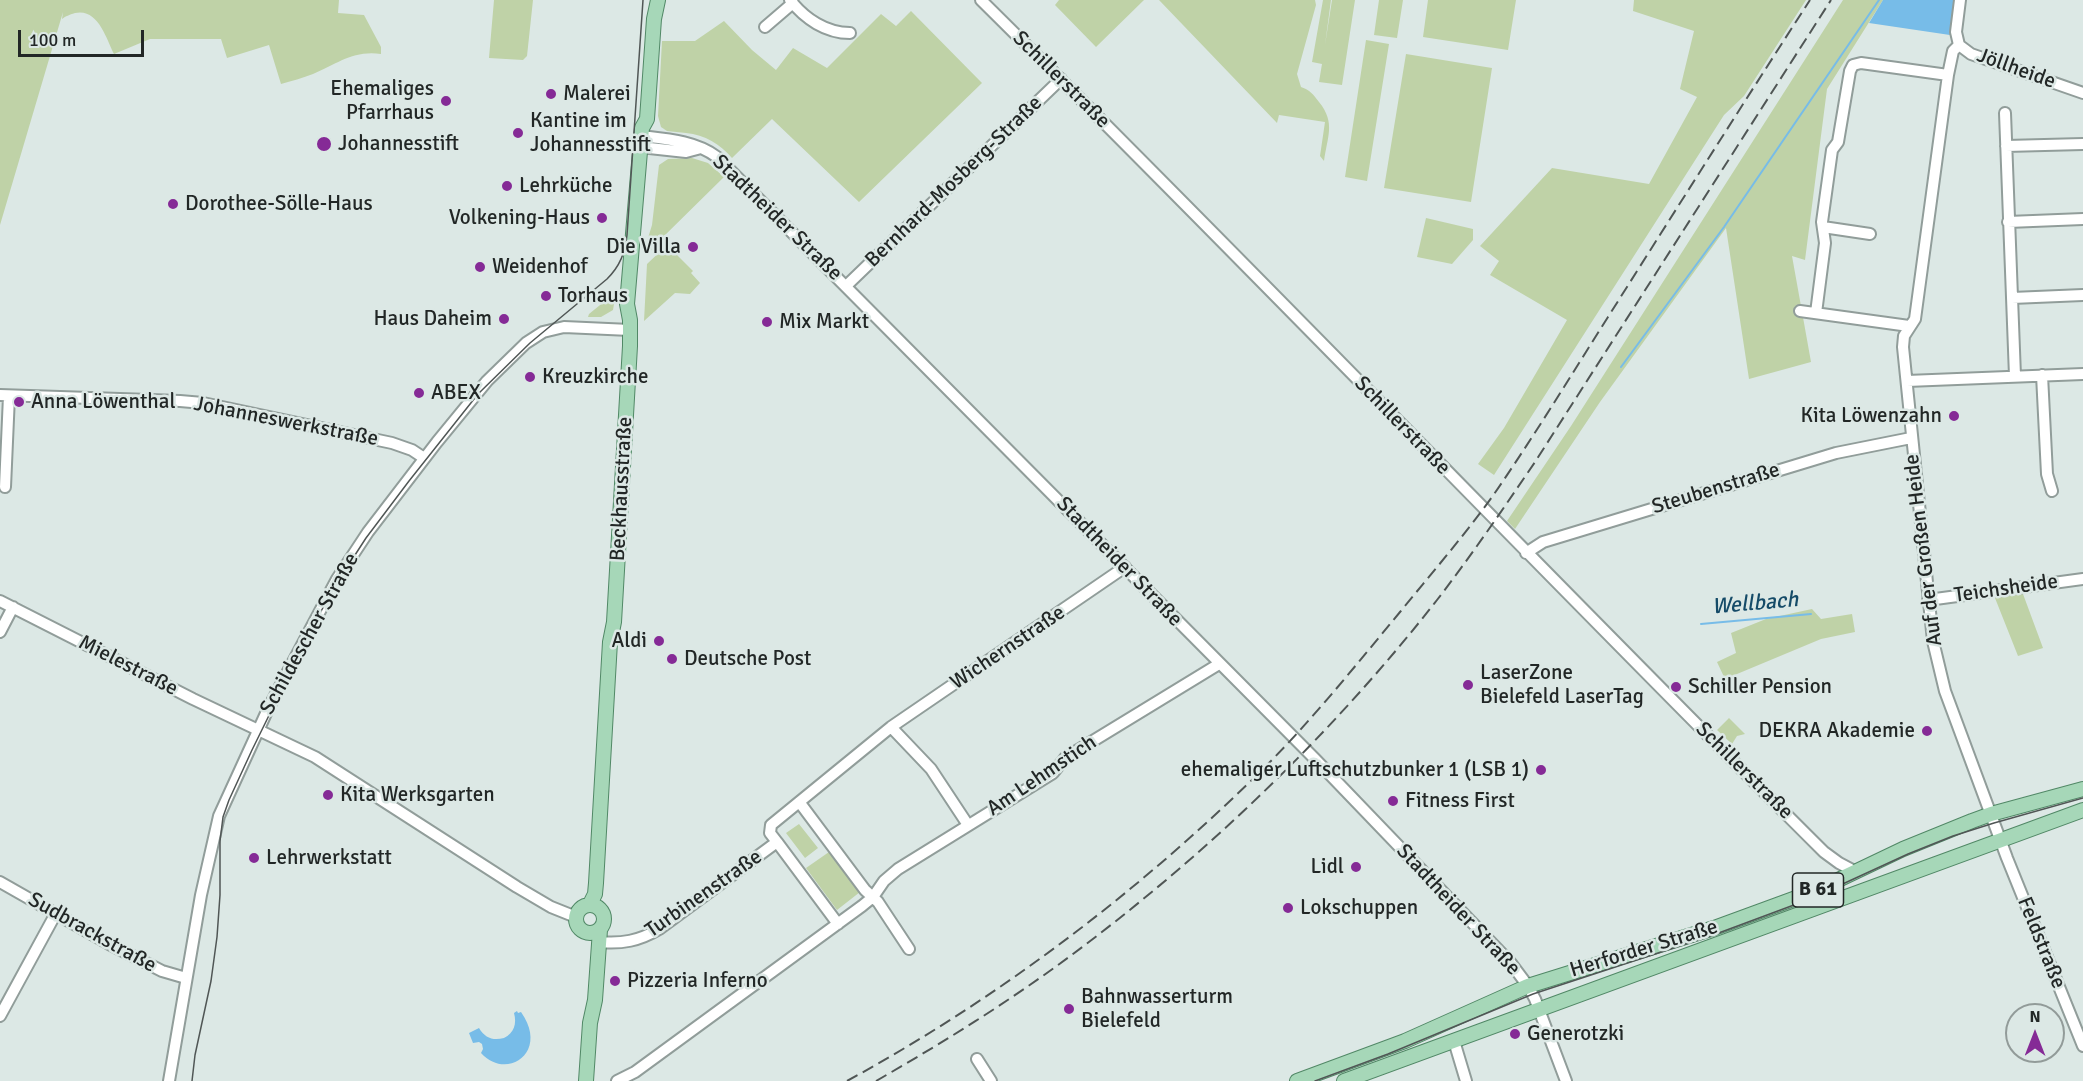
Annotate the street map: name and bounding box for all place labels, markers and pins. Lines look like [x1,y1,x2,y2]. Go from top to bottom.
place label: Ehemaliges Pfarrhaus [330,76,434,126]
place label: Malerei [563,81,631,107]
marker: Malerei [544,87,558,101]
marker: Ehemaliges Pfarrhaus [439,94,453,108]
place label: Kantine im Johannesstift [530,108,651,158]
marker: Kantine im Johannesstift [511,126,525,140]
place label: Johannesstift [338,131,459,157]
marker: Johannesstift [315,135,333,153]
place label: Lehrküche [519,173,613,199]
marker: Lehrküche [500,179,514,193]
place label: Dorothee-Sölle-Haus [185,191,373,217]
marker: Dorothee-Sölle-Haus [166,197,180,211]
place label: Volkening-Haus [449,205,590,231]
marker: Volkening-Haus [595,211,609,225]
place label: Die Villa [606,234,681,260]
marker: Die Villa [686,240,700,254]
place label: Weidenhof [492,254,588,280]
marker: Weidenhof [473,260,487,274]
place label: Torhaus [558,283,628,309]
marker: Torhaus [539,289,553,303]
place label: Haus Daheim [373,306,492,332]
place label: Mix Markt [779,309,869,335]
marker: Haus Daheim [497,312,511,326]
marker: Mix Markt [760,315,774,329]
place label: Kreuzkirche [542,364,648,390]
marker: Kreuzkirche [523,370,537,384]
place label: ABEX [431,380,481,406]
marker: ABEX [412,386,426,400]
place label: Anna Löwenthal [31,389,176,415]
marker: Anna Löwenthal [12,395,26,409]
place label: Kita Löwenzahn [1800,403,1942,429]
marker: Kita Löwenzahn [1947,409,1961,423]
place label: Aldi [612,628,647,654]
marker: Aldi [652,634,666,648]
place label: Deutsche Post [684,646,811,672]
marker: Deutsche Post [665,652,679,666]
place label: LaserZone Bielefeld LaserTag [1480,660,1644,710]
place label: Schiller Pension [1688,674,1832,700]
marker: LaserZone Bielefeld LaserTag [1461,678,1475,692]
marker: Schiller Pension [1669,680,1683,694]
place label: DEKRA Akademie [1758,718,1915,744]
marker: DEKRA Akademie [1920,724,1934,738]
place label: ehemaliger Luftschutzbunker 1 (LSB 1) [1181,757,1529,783]
marker: ehemaliger Luftschutzbunker 1 (LSB 1) [1534,763,1548,777]
place label: Kita Werksgarten [340,782,495,808]
marker: Kita Werksgarten [321,788,335,802]
place label: Fitness First [1405,788,1515,814]
marker: Fitness First [1386,794,1400,808]
place label: Lehrwerkstatt [266,845,392,871]
marker: Lehrwerkstatt [247,851,261,865]
place label: Lidl [1310,854,1344,880]
marker: Lidl [1349,860,1363,874]
place label: Lokschuppen [1300,895,1418,921]
marker: Lokschuppen [1281,901,1295,915]
place label: Pizzeria Inferno [627,968,768,994]
marker: Pizzeria Inferno [608,974,622,988]
place label: Bahnwasserturm Bielefeld [1081,984,1233,1034]
marker: Bahnwasserturm Bielefeld [1062,1002,1076,1016]
place label: Generotzki [1527,1021,1624,1047]
marker: Generotzki [1508,1027,1522,1041]

